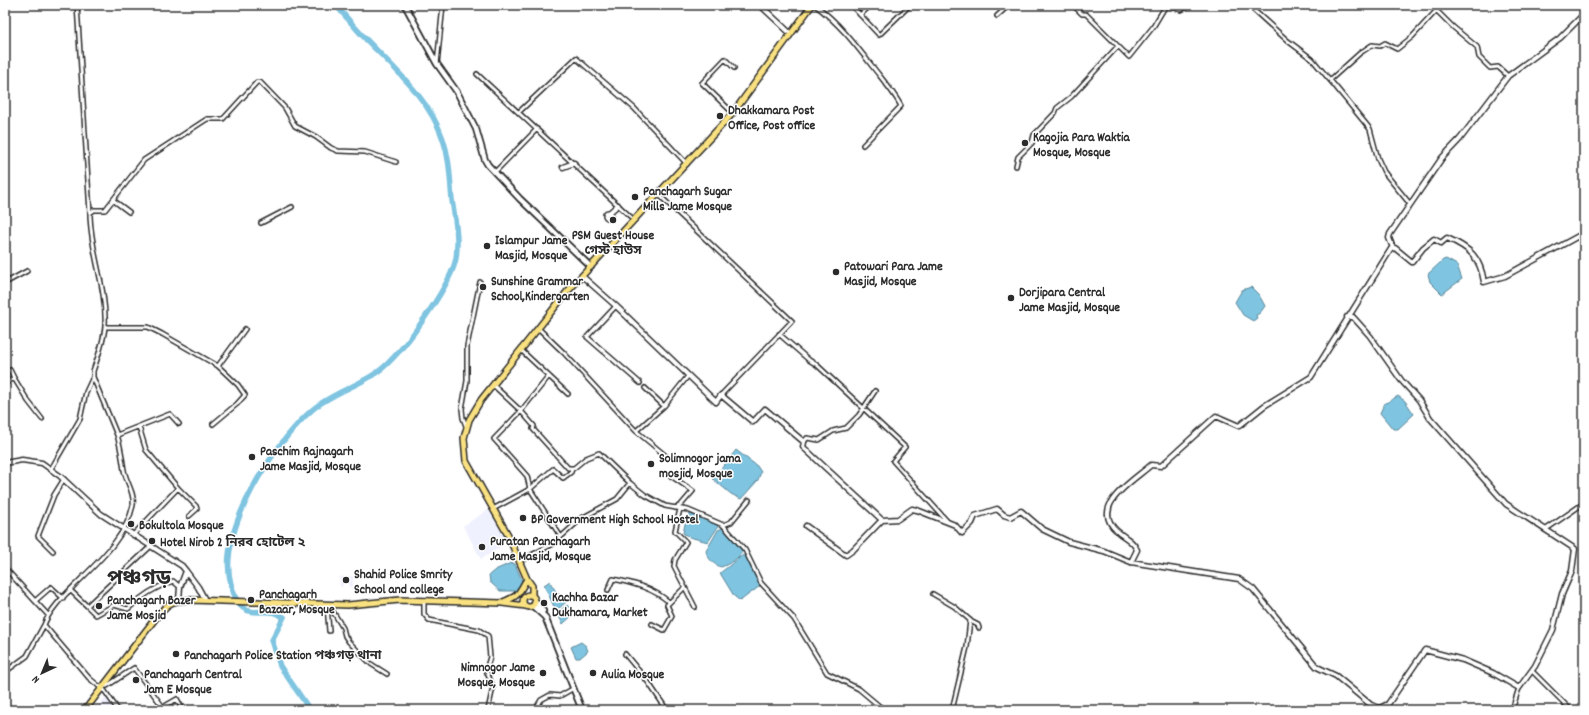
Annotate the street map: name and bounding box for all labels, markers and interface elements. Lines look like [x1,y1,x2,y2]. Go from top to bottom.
place label: Dhakkamara Post Office, Post office [728,102,815,136]
marker: Dhakkamara Post Office, Post office [715,111,725,121]
place label: Kagojia Para Waktia Mosque, Mosque [1033,129,1130,163]
marker: Kagojia Para Waktia Mosque, Mosque [1020,138,1030,148]
place label: Panchagarh Sugar Mills Jame Mosque [643,183,733,217]
marker: Panchagarh Sugar Mills Jame Mosque [630,192,640,202]
marker: PSM Guest House গেস্ট হাউস [608,215,618,225]
place label: PSM Guest House গেস্ট হাউস [572,227,655,261]
place label: Islampur Jame Masjid, Mosque [495,232,568,266]
marker: Islampur Jame Masjid, Mosque [482,241,492,251]
place label: Patowari Para Jame Masjid, Mosque [844,258,943,292]
marker: Patowari Para Jame Masjid, Mosque [831,267,841,277]
place label: Sunshine Grammar School,Kindergarten [491,273,589,307]
marker: Sunshine Grammar School,Kindergarten [478,282,488,292]
place label: Dorjipara Central Jame Masjid, Mosque [1019,284,1120,318]
marker: Dorjipara Central Jame Masjid, Mosque [1006,293,1016,303]
place label: Paschim Rajnagarh Jame Masjid, Mosque [260,443,361,477]
place label: Solimnogor jama mosjid, Mosque [659,450,741,484]
marker: Paschim Rajnagarh Jame Masjid, Mosque [247,452,257,462]
marker: Solimnogor jama mosjid, Mosque [646,459,656,469]
place label: BP Government High School Hostel [531,511,699,530]
marker: BP Government High School Hostel [518,513,528,523]
place label: Bokultola Mosque [139,517,224,536]
marker: Bokultola Mosque [126,519,136,529]
place label: Puratan Panchagarh Jame Masjid, Mosque [490,533,591,567]
place label: Hotel Nirob 2 নিরব হোটেল ২ [160,534,305,553]
marker: Hotel Nirob 2 নিরব হোটেল ২ [147,536,157,546]
marker: Puratan Panchagarh Jame Masjid, Mosque [477,542,487,552]
district label: পঞ্চগড় [107,565,172,595]
place label: Shahid Police Smrity School and college [354,566,453,600]
marker: Shahid Police Smrity School and college [341,575,351,585]
place label: Panchagarh Bazaar, Mosque [259,586,335,620]
place label: Kachha Bazar Dukhamara, Market [552,589,648,623]
place label: Panchagarh Bazer Jame Mosjid [107,592,197,626]
marker: Panchagarh Bazaar, Mosque [246,595,256,605]
marker: Kachha Bazar Dukhamara, Market [539,598,549,608]
marker: Panchagarh Bazer Jame Mosjid [94,601,104,611]
place label: Panchagarh Police Station পঞ্চগড় থানা [184,647,382,666]
marker: Panchagarh Police Station পঞ্চগড় থানা [171,649,181,659]
north arrow [22,653,62,693]
place label: Nimnogor Jame Mosque, Mosque [458,659,535,693]
place label: Panchagarh Central Jam E Mosque [144,666,243,700]
place label: Aulia Mosque [601,666,665,685]
marker: Nimnogor Jame Mosque, Mosque [538,668,548,678]
marker: Aulia Mosque [588,668,598,678]
text: N [29,671,44,686]
marker: Panchagarh Central Jam E Mosque [131,675,141,685]

